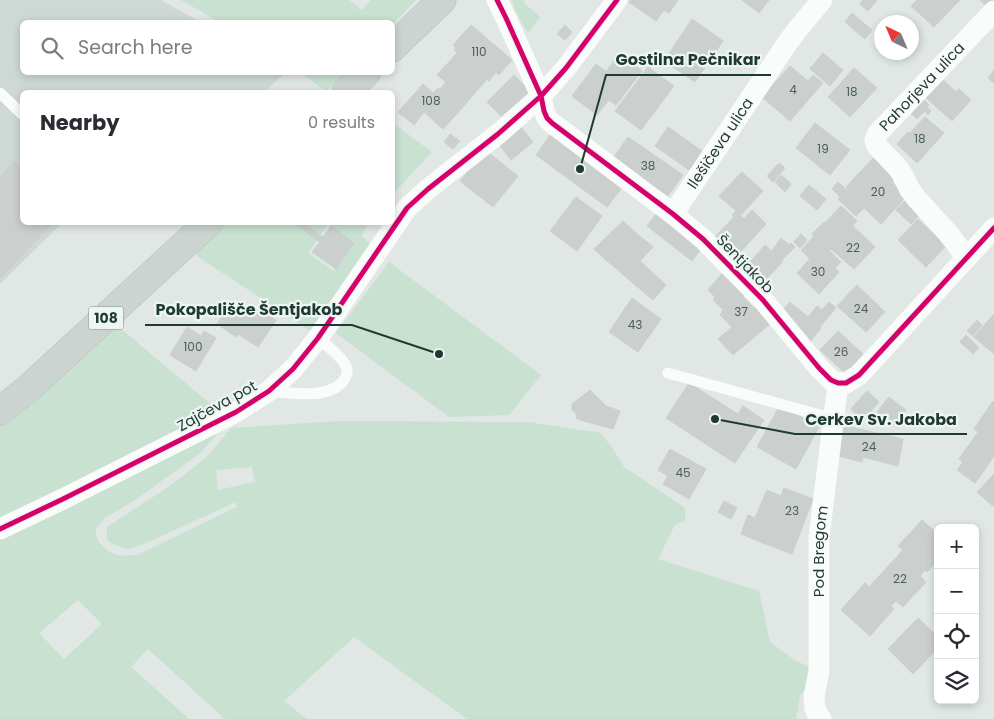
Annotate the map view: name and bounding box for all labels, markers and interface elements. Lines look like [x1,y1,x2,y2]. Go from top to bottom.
north arrow [874,15,919,60]
search box [20,20,395,75]
icon: search [38,34,66,62]
text: Search here [78,34,192,61]
street label: Pahorjeva ulica [874,37,969,136]
house number: 110 [471,43,487,60]
callout: Gostilna Pečnikar [606,44,771,75]
text: Gostilna Pečnikar [616,48,761,71]
house number: 4 [789,81,797,98]
house number: 18 [846,83,858,100]
house number: 108 [422,92,440,109]
street label: Ilešičeva ulica [682,93,758,193]
text: Nearby [40,108,120,137]
text: 0 results [308,111,375,134]
house number: 18 [914,130,926,147]
house number: 19 [817,140,829,157]
house number: 38 [641,157,655,174]
house number: 20 [871,183,885,200]
street label: Šentjakob [712,230,779,298]
house number: 22 [846,239,860,256]
house number: 30 [811,263,825,280]
callout: Pokopališče Šentjakob [145,294,352,325]
text: Pokopališče Šentjakob [156,298,343,321]
house number: 24 [854,300,869,317]
house number: 37 [734,303,748,320]
road number: 108 [88,306,124,330]
house number: 43 [628,316,642,333]
house number: 100 [184,338,202,355]
house number: 26 [834,343,848,360]
street label: Zajčeva pot [173,375,260,436]
callout: Cerkev Sv. Jakoba [795,403,967,434]
text: Cerkev Sv. Jakoba [805,408,957,431]
house number: 24 [862,438,877,455]
house number: 45 [675,464,691,481]
house number: 23 [785,502,799,519]
street label: Pod Bregom [808,504,833,597]
map controls [934,524,979,704]
button: + [934,524,979,569]
button: − [934,569,979,614]
house number: 22 [893,570,907,587]
button: locate [934,614,979,659]
button: layers [934,659,979,704]

